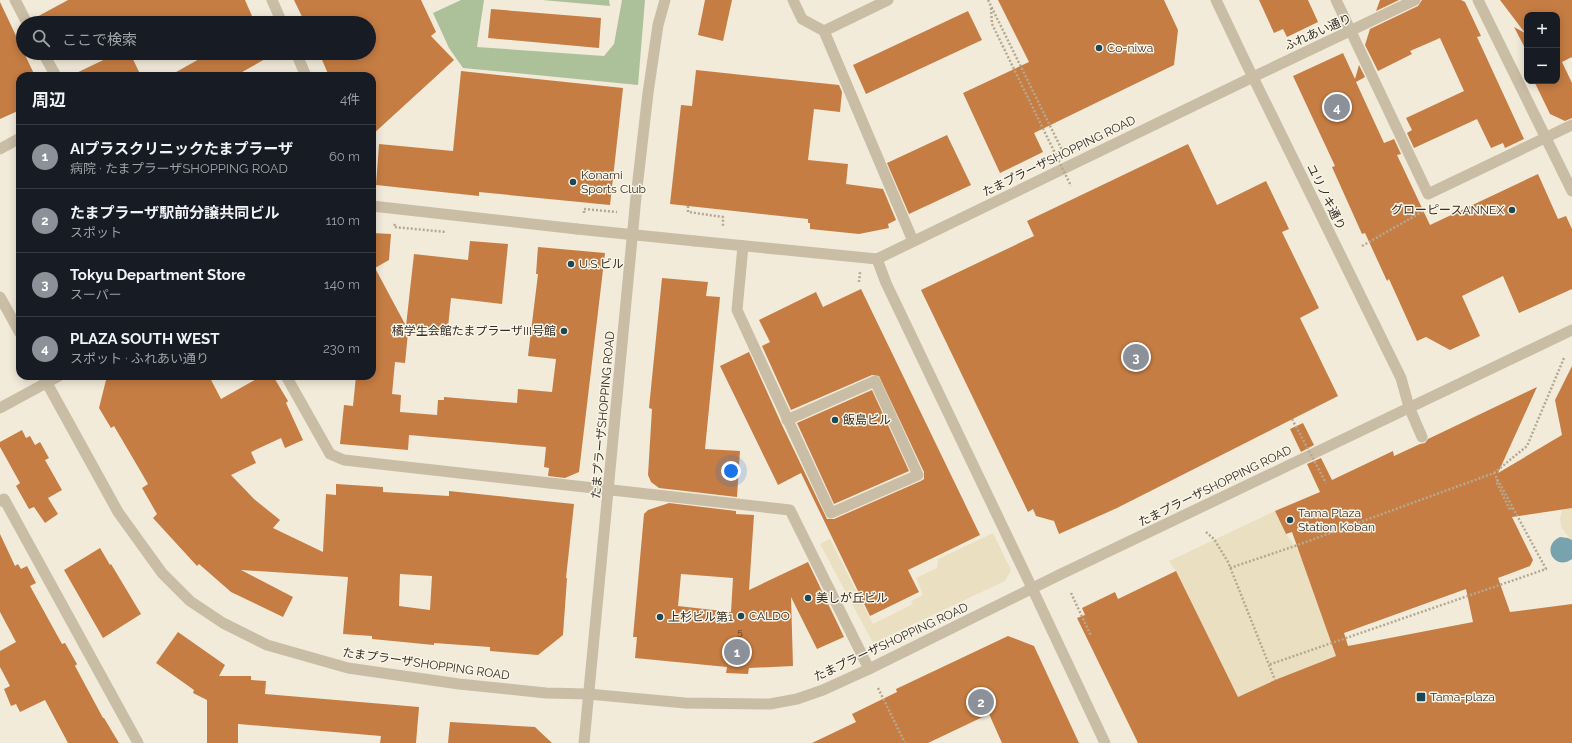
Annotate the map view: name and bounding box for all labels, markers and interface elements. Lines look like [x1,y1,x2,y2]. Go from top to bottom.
street label: ふれあい通り [1282,11,1354,53]
map controls [1524,12,1560,84]
button: + [1524,12,1560,48]
search box [16,16,376,60]
icon: search [30,27,52,49]
text: ここで検索 [62,31,137,49]
place label: Co-niwa [1107,41,1153,55]
marker: Co-niwa [1094,43,1104,53]
button: − [1524,48,1560,84]
text: 周辺 [32,90,66,110]
text: 4件 [340,92,360,107]
pin: 4 [1324,92,1350,122]
street label: たまプラーザSHOPPING ROAD [980,113,1138,199]
text: AIプラスクリニックたまプラーザ [70,140,293,158]
text: 1 [42,149,48,164]
text: 60 m [329,149,360,164]
text: 病院 · たまプラーザSHOPPING ROAD [70,161,288,176]
street label: ユリノキ通り [1304,162,1348,232]
place label: Konami Sports Club [581,168,646,196]
marker: Konami Sports Club [568,177,578,187]
place label: グローピースANNEX [1391,203,1504,217]
text: たまプラーザ駅前分譲共同ビル [70,204,279,222]
marker: グローピースANNEX [1507,205,1517,215]
text: 2 [41,213,49,228]
text: 110 m [326,213,360,228]
text: スポット [70,225,122,240]
place label: U.S.ビル [579,257,624,271]
marker: U.S.ビル [566,259,576,269]
text: Tokyu Department Store [70,266,246,284]
text: 3 [41,277,49,292]
text: 140 m [324,277,360,292]
text: スーパー [70,287,122,302]
place label: 橘学生会館たまプラーザIII号館 [392,324,556,338]
marker: 橘学生会館たまプラーザIII号館 [559,326,569,336]
text: PLAZA SOUTH WEST [70,330,219,348]
street label: たまプラーザSHOPPING ROAD [589,330,617,500]
text: 4 [41,341,49,356]
text: 230 m [323,341,360,356]
pin: 3 [1123,342,1149,372]
text: スポット · ふれあい通り [70,351,209,366]
place label: 飯島ビル [843,413,891,427]
marker: 飯島ビル [830,415,840,425]
street label: たまプラーザSHOPPING ROAD [1136,443,1294,529]
your location [721,461,741,481]
place label: Tama Plaza Station Koban [1298,506,1375,534]
marker: Tama Plaza Station Koban [1285,515,1295,525]
place label: 美しが丘ビル [816,591,888,605]
marker: 美しが丘ビル [803,593,813,603]
street label: たまプラーザSHOPPING ROAD [812,600,971,684]
place label: CALDO [749,609,790,623]
place label: 上杉ビル第1 [668,610,733,624]
marker: CALDO [736,611,746,621]
marker: 上杉ビル第1 [655,612,665,622]
house number: 5 [737,626,743,637]
pin: 1 [724,637,750,667]
street label: たまプラーザSHOPPING ROAD [342,645,511,683]
pin: 2 [968,687,994,717]
place label: Tama-plaza [1430,690,1495,704]
marker: Tama-plaza [1415,691,1427,703]

